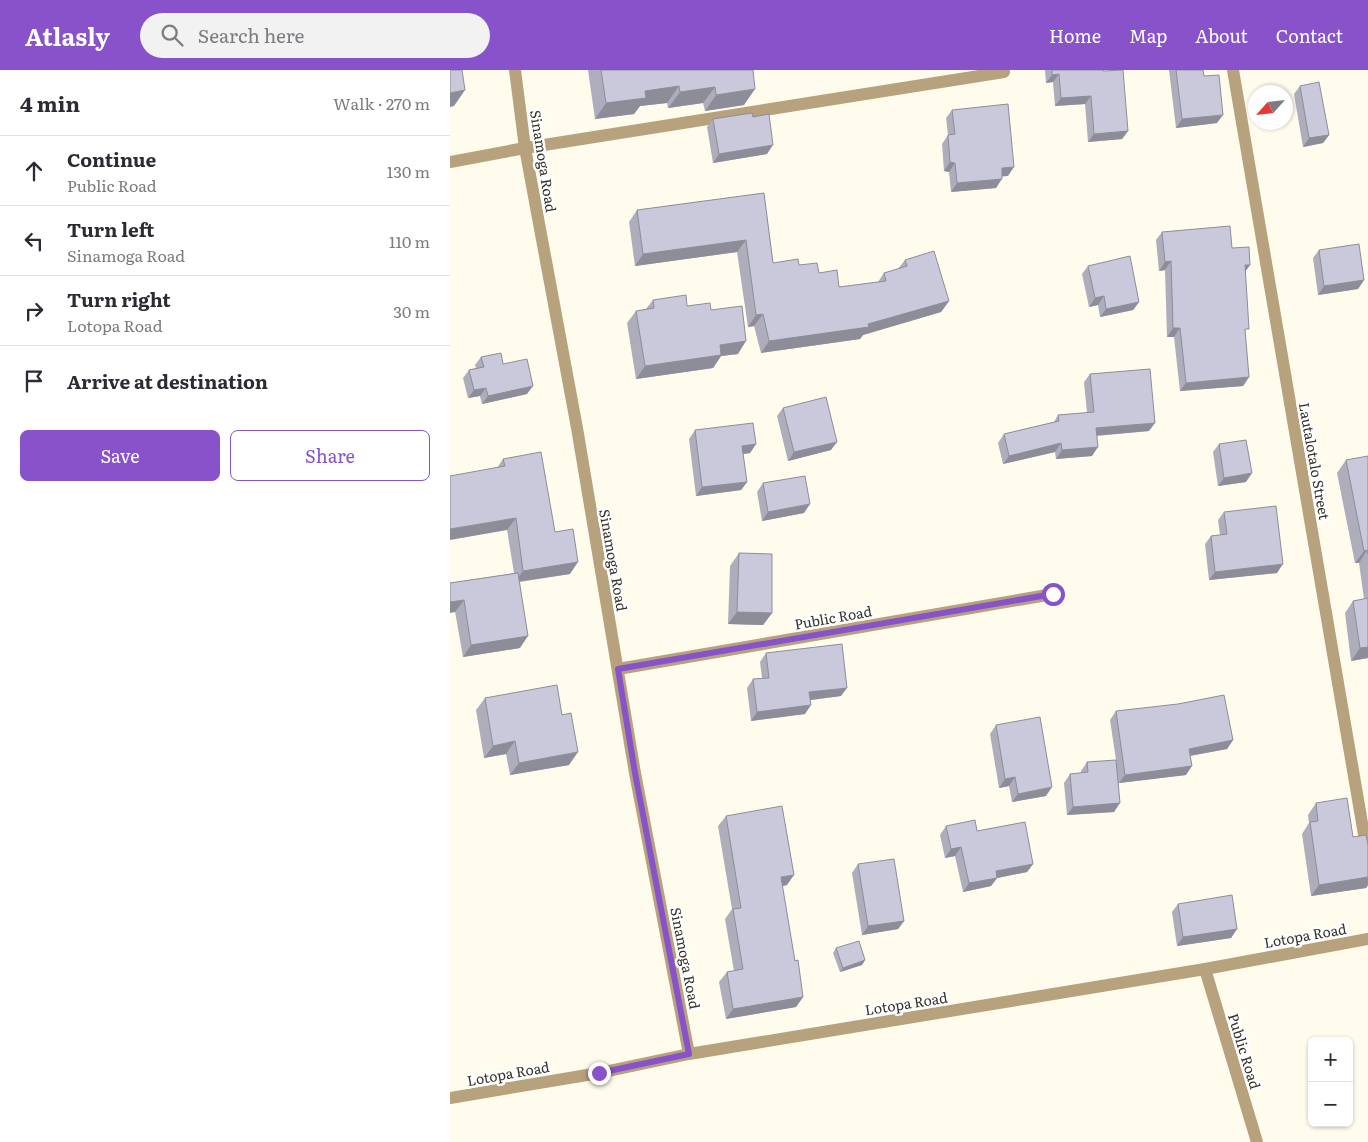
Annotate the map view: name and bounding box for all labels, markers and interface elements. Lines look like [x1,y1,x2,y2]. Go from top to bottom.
search box [140,13,490,58]
text: Atlasly [25,18,110,53]
icon: search [158,21,186,49]
text: Search here [198,21,304,49]
text: Home [1049,22,1101,49]
text: Map [1129,22,1167,49]
text: About [1195,22,1248,49]
text: Contact [1276,22,1343,49]
north arrow [1248,85,1293,130]
text: 4 min [20,87,80,118]
text: Walk · 270 m [333,91,430,115]
street label: Sinamoga Road [526,108,562,214]
text: Continue [67,145,156,173]
icon: ahead [20,157,48,185]
text: 130 m [387,159,430,183]
text: Public Road [67,173,157,197]
text: Turn left [67,215,154,243]
icon: left [20,227,48,255]
text: 110 m [389,229,430,253]
text: Sinamoga Road [67,243,185,267]
text: Turn right [67,285,171,313]
icon: right [20,297,48,325]
text: 30 m [393,299,430,323]
text: Lotopa Road [67,313,162,337]
icon: arrive [20,367,48,395]
text: Arrive at destination [67,367,268,395]
street label: Lautalotalo Street [1295,401,1335,522]
button: Save [20,430,220,481]
button: Share [230,430,430,481]
street label: Sinamoga Road [595,507,633,613]
route start [1042,583,1065,606]
street label: Public Road [793,600,874,634]
street label: Sinamoga Road [666,905,706,1011]
street label: Lotopa Road [1262,918,1348,952]
street label: Lotopa Road [863,987,949,1019]
street label: Public Road [1224,1011,1266,1092]
map controls [1308,1037,1353,1127]
button: + [1308,1037,1353,1082]
street label: Lotopa Road [465,1056,551,1090]
route end [588,1062,611,1085]
button: − [1308,1082,1353,1127]

